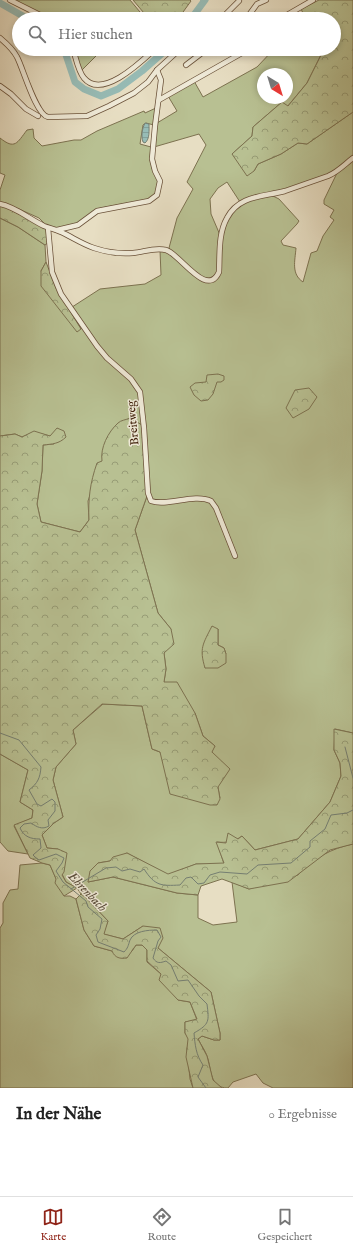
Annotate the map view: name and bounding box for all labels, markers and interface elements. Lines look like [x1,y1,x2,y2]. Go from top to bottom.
search box [12,12,341,56]
icon: search [26,23,48,45]
text: Hier suchen [58,25,133,44]
north arrow [257,68,293,104]
street label: Breitweg [124,399,142,446]
water label: Ehrenbach [63,868,111,916]
text: In der Nähe [16,1104,101,1125]
text: 0 Ergebnisse [269,1106,337,1123]
tab: Karte [41,1206,66,1244]
tab: Route [147,1206,176,1244]
tab: Gespeichert [257,1206,312,1244]

